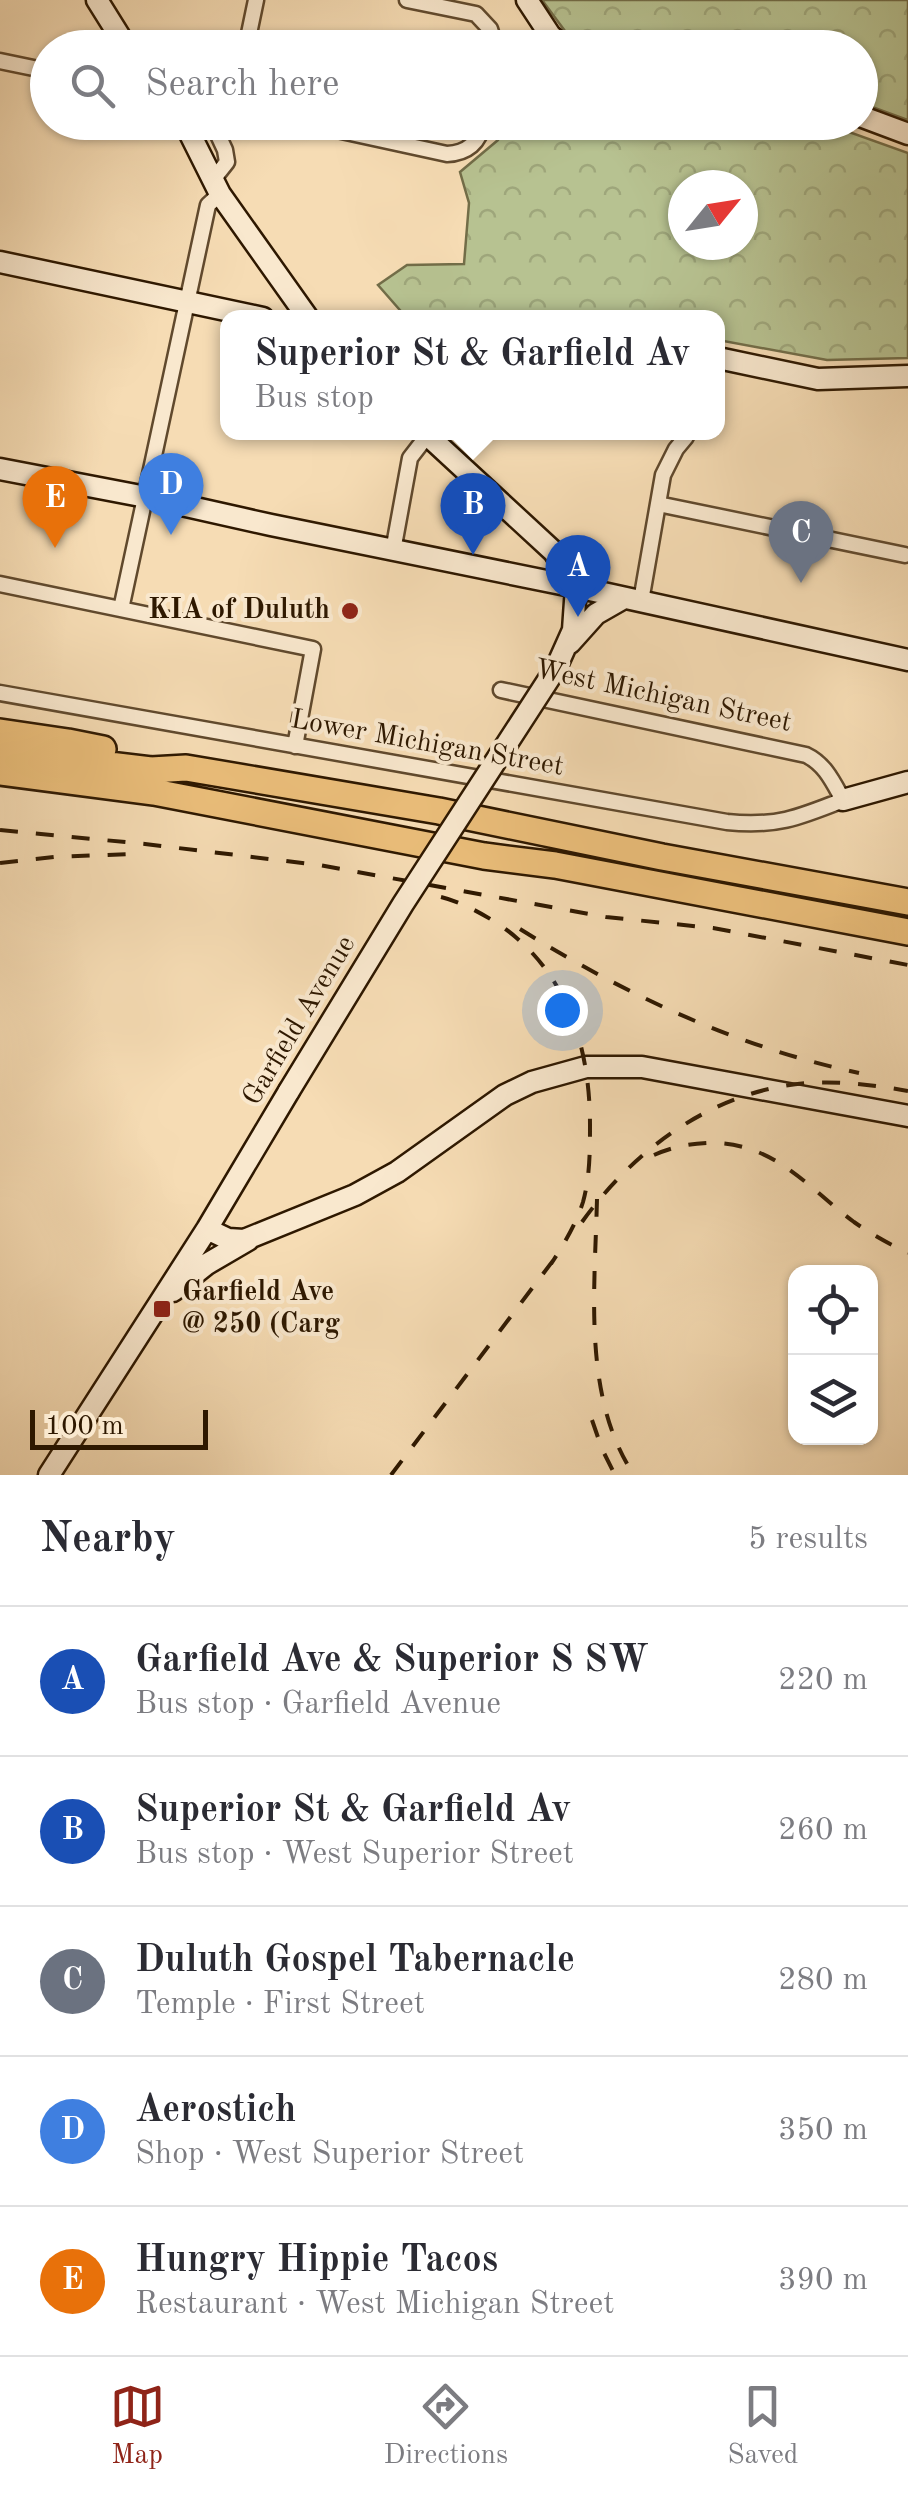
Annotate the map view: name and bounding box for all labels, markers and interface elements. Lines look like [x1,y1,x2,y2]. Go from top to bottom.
search box [30,30,878,140]
icon: search [65,58,120,113]
text: Search here [145,66,340,104]
north arrow [668,170,758,260]
popup [220,310,725,440]
text: Superior St & Garfield Av [254,336,691,374]
text: Bus stop [254,383,374,415]
pin: D [138,452,204,535]
pin: E [22,466,88,548]
pin: B [440,472,506,555]
pin: C [768,500,834,583]
pin: A [546,534,610,617]
place label: KIA of Duluth [148,597,330,625]
marker: KIA of Duluth [339,600,361,622]
street label: West Michigan Street [532,656,794,738]
street label: Lower Michigan Street [288,706,566,782]
street label: Garfield Avenue [239,931,361,1111]
your location [537,985,588,1036]
map controls [788,1265,878,1445]
button: locate [788,1265,878,1355]
place label: Garfield Ave @ 250 (Carg [182,1279,341,1339]
marker: Garfield Ave @ 250 (Carg [151,1298,173,1320]
button: layers [788,1355,878,1445]
scale bar [30,1405,208,1450]
text: 100 m [45,1413,124,1441]
text: Nearby [40,1519,176,1561]
text: 5 results [748,1524,868,1556]
text: Garfield Ave & Superior S SW [135,1642,649,1680]
text: A [60,1665,85,1697]
text: 220 m [778,1665,868,1697]
text: Bus stop · Garfield Avenue [135,1689,501,1721]
text: Superior St & Garfield Av [135,1792,571,1830]
text: B [61,1815,84,1847]
text: 260 m [778,1815,868,1847]
text: Bus stop · West Superior Street [135,1839,574,1871]
text: Duluth Gospel Tabernacle [135,1942,575,1980]
text: C [62,1965,83,1997]
text: 280 m [778,1965,868,1997]
text: Temple · First Street [135,1989,425,2021]
text: Aerostich [135,2092,296,2130]
text: D [60,2115,85,2147]
text: 350 m [778,2115,868,2147]
text: Shop · West Superior Street [135,2139,524,2171]
text: Hungry Hippie Tacos [135,2242,498,2280]
text: E [61,2265,84,2297]
text: 390 m [778,2265,868,2297]
text: Restaurant · West Michigan Street [135,2289,614,2321]
tab: Map [110,2379,165,2474]
tab: Directions [384,2379,508,2474]
tab: Saved [727,2379,798,2474]

